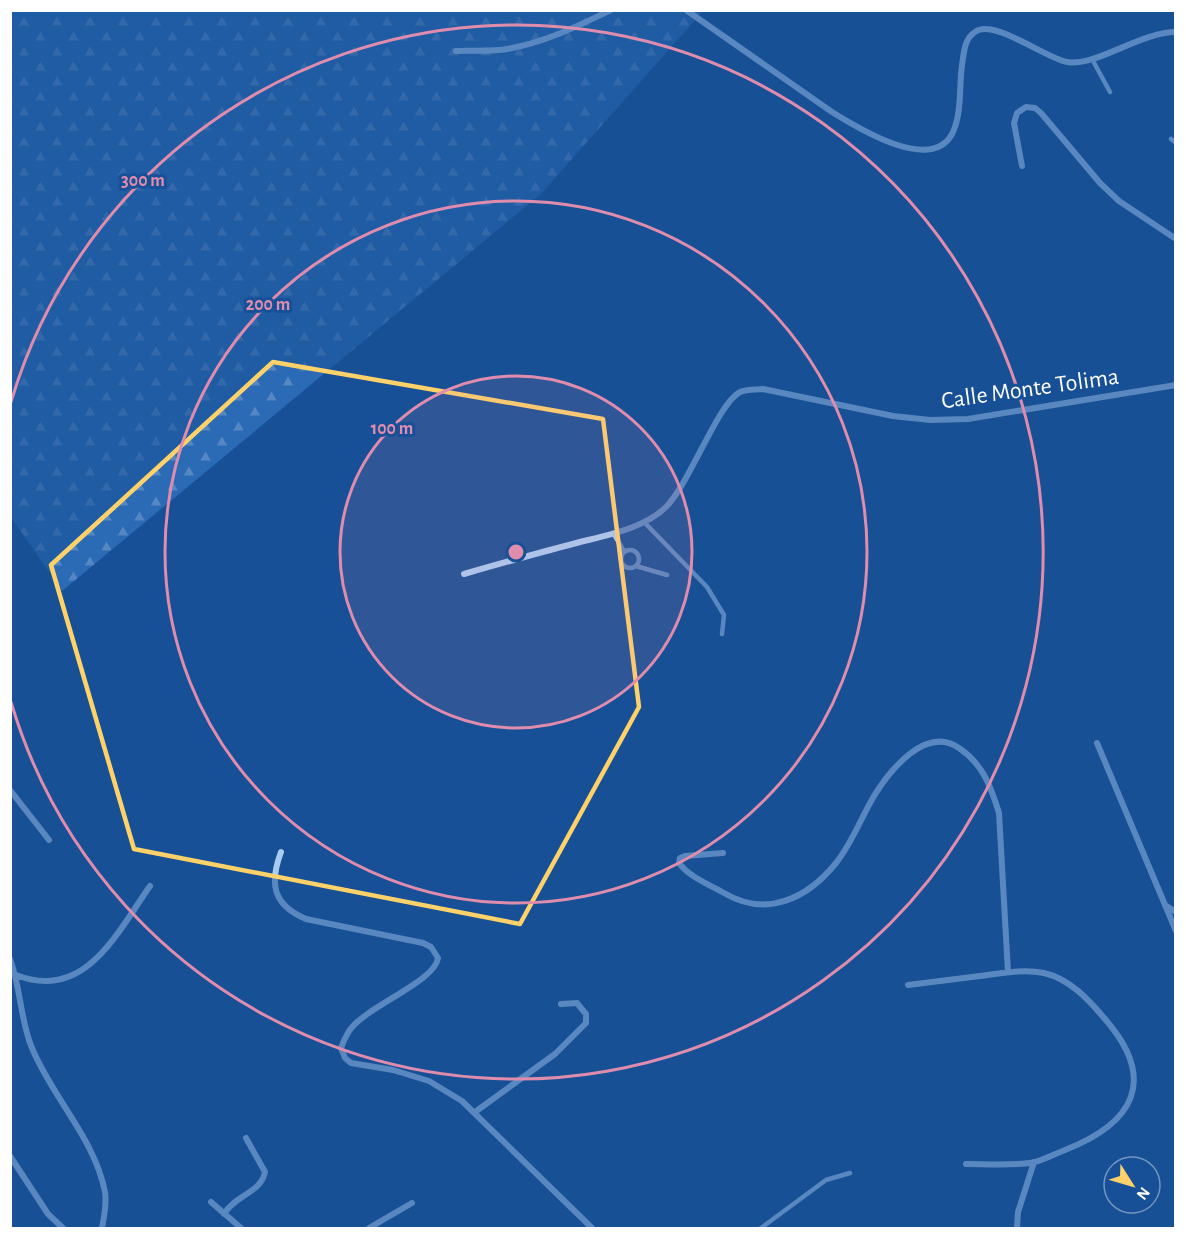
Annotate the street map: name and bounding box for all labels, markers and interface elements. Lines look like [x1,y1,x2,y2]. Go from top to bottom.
text: 300 m [121,172,165,190]
text: 200 m [246,296,290,314]
street label: Calle Monte Tolima [940,365,1121,413]
text: 100 m [371,420,413,438]
centre of rings [506,542,526,562]
north arrow [1102,1155,1162,1215]
text: N [1133,1184,1153,1203]

